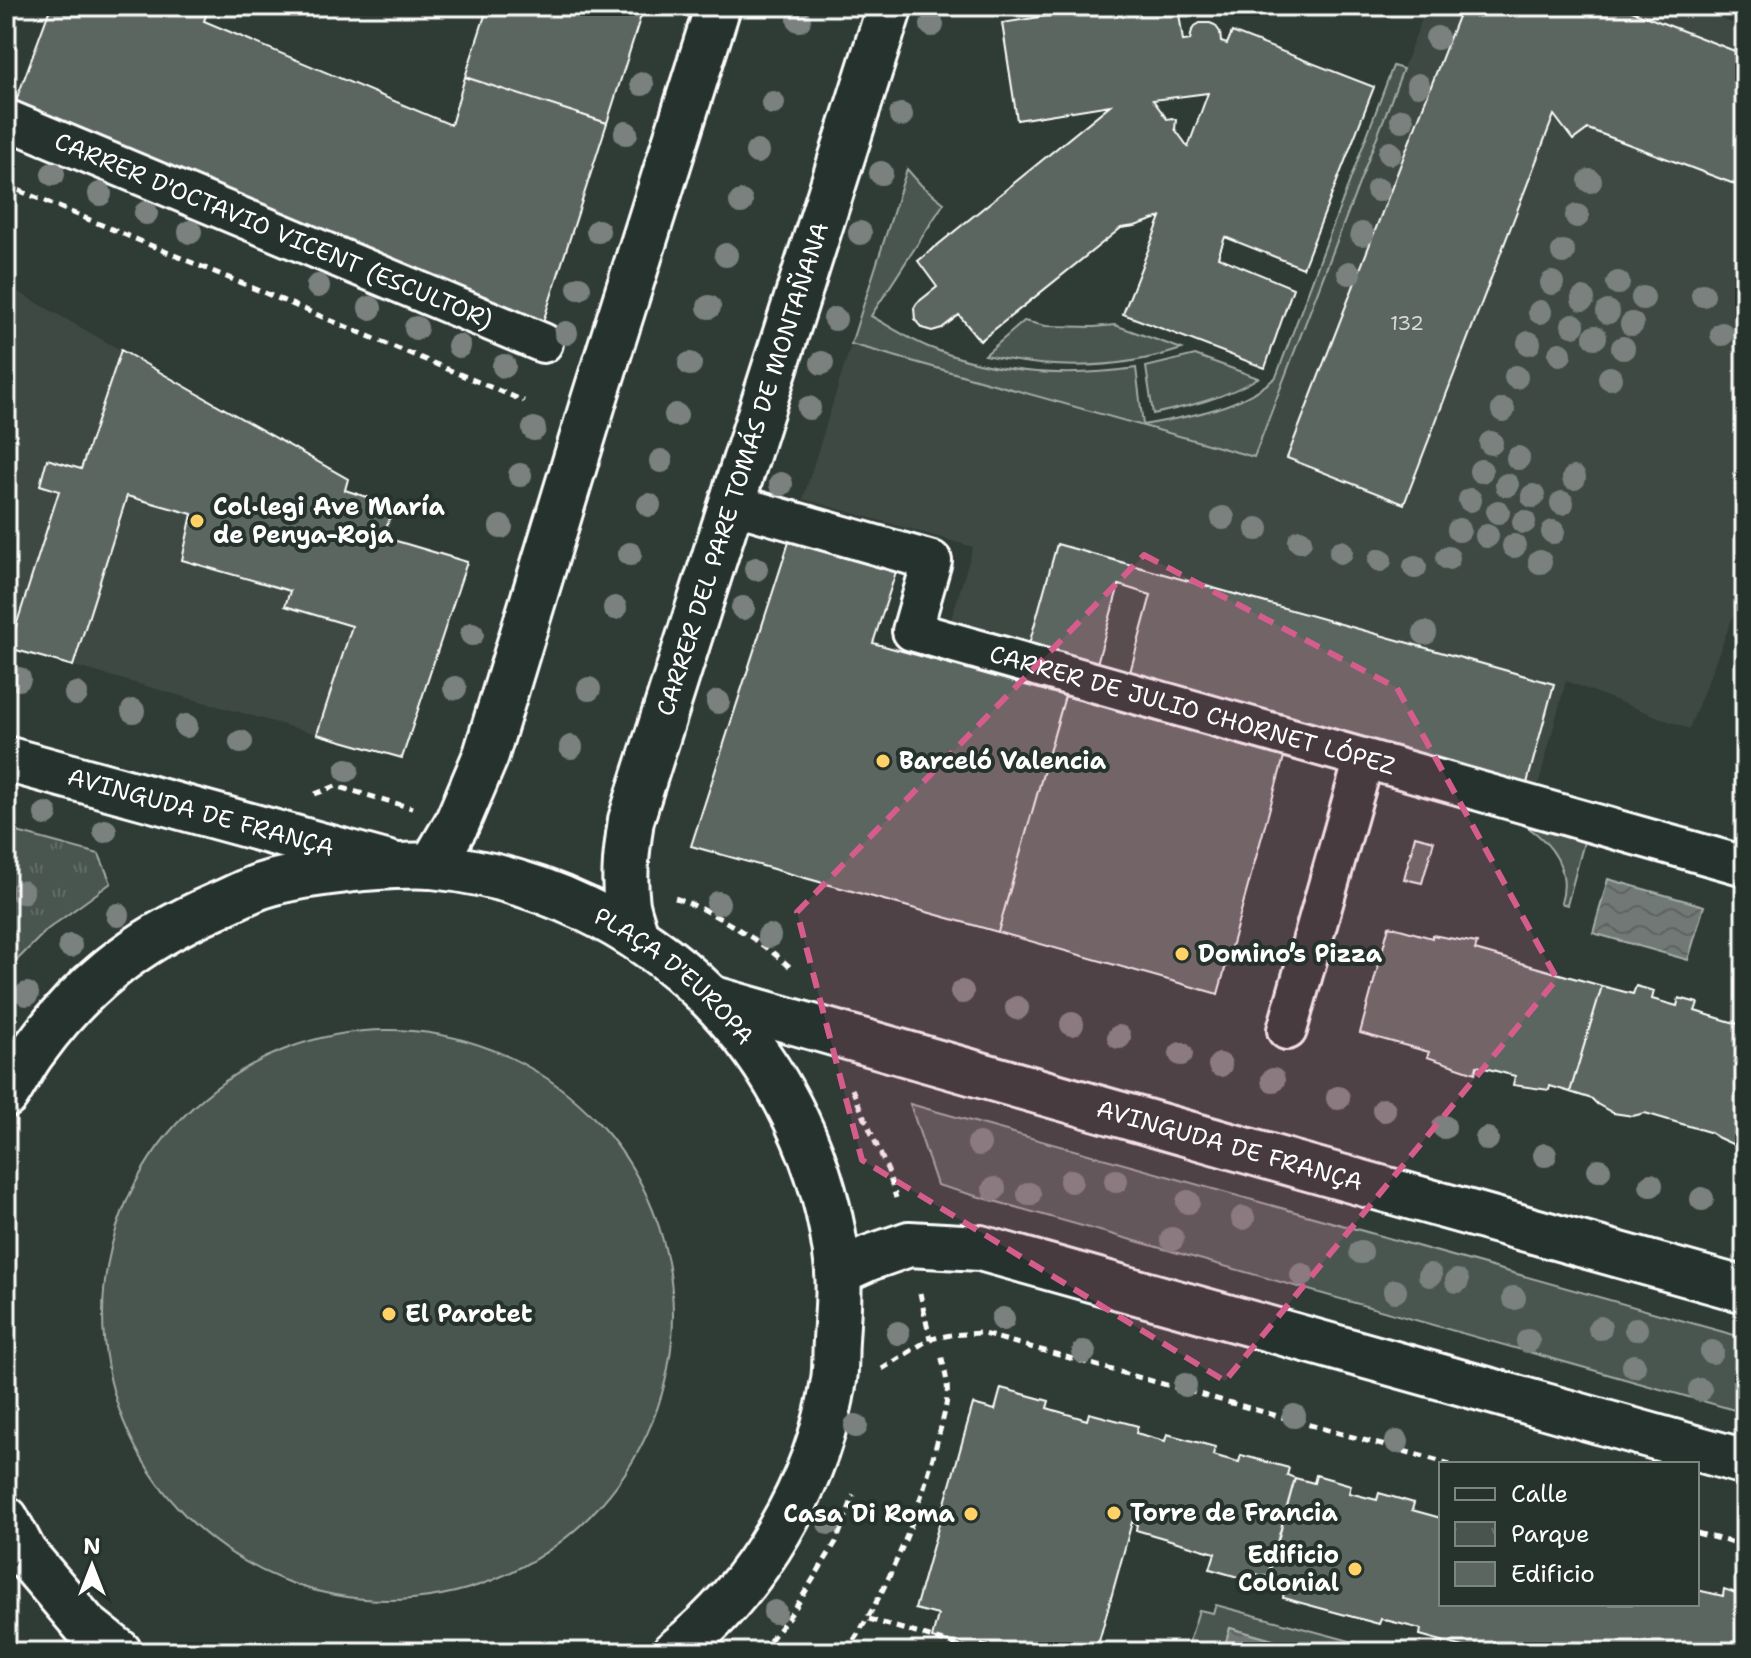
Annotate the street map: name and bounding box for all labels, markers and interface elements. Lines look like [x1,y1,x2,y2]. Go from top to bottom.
street label: CARRER D'OCTAVIO VICENT (ESCULTOR) [50,125,498,336]
street label: CARRER DEL PARE TOMÁS DE MONTAÑANA [649,218,836,720]
house number: 132 [1390,310,1424,336]
place label: Col·legi Ave María de Penya-Roja [213,491,445,551]
marker: Col·legi Ave María de Penya-Roja [188,512,206,530]
street label: CARRER DE JULIO CHORNET LÓPEZ [986,638,1399,783]
place label: Barceló Valencia [899,745,1107,777]
marker: Barceló Valencia [874,752,892,770]
street label: AVINGUDA DE FRANÇA [64,761,338,864]
street label: PLAÇA D'EUROPA [589,900,761,1051]
place label: Domino’s Pizza [1198,938,1383,970]
marker: Domino’s Pizza [1173,945,1191,963]
street label: AVINGUDA DE FRANÇA [1093,1093,1366,1198]
place label: El Parotet [405,1298,533,1330]
marker: El Parotet [380,1305,398,1323]
legend [1439,1462,1699,1606]
text: Calle [1511,1478,1568,1510]
place label: Torre de Francia [1130,1497,1338,1529]
place label: Casa Di Roma [783,1498,956,1530]
marker: Torre de Francia [1105,1504,1123,1522]
marker: Casa Di Roma [962,1505,980,1523]
text: Parque [1511,1518,1590,1550]
north arrow [52,1526,132,1606]
text: N [83,1532,101,1561]
place label: Edificio Colonial [1238,1539,1339,1599]
text: Edificio [1511,1558,1595,1590]
marker: Edificio Colonial [1346,1560,1364,1578]

